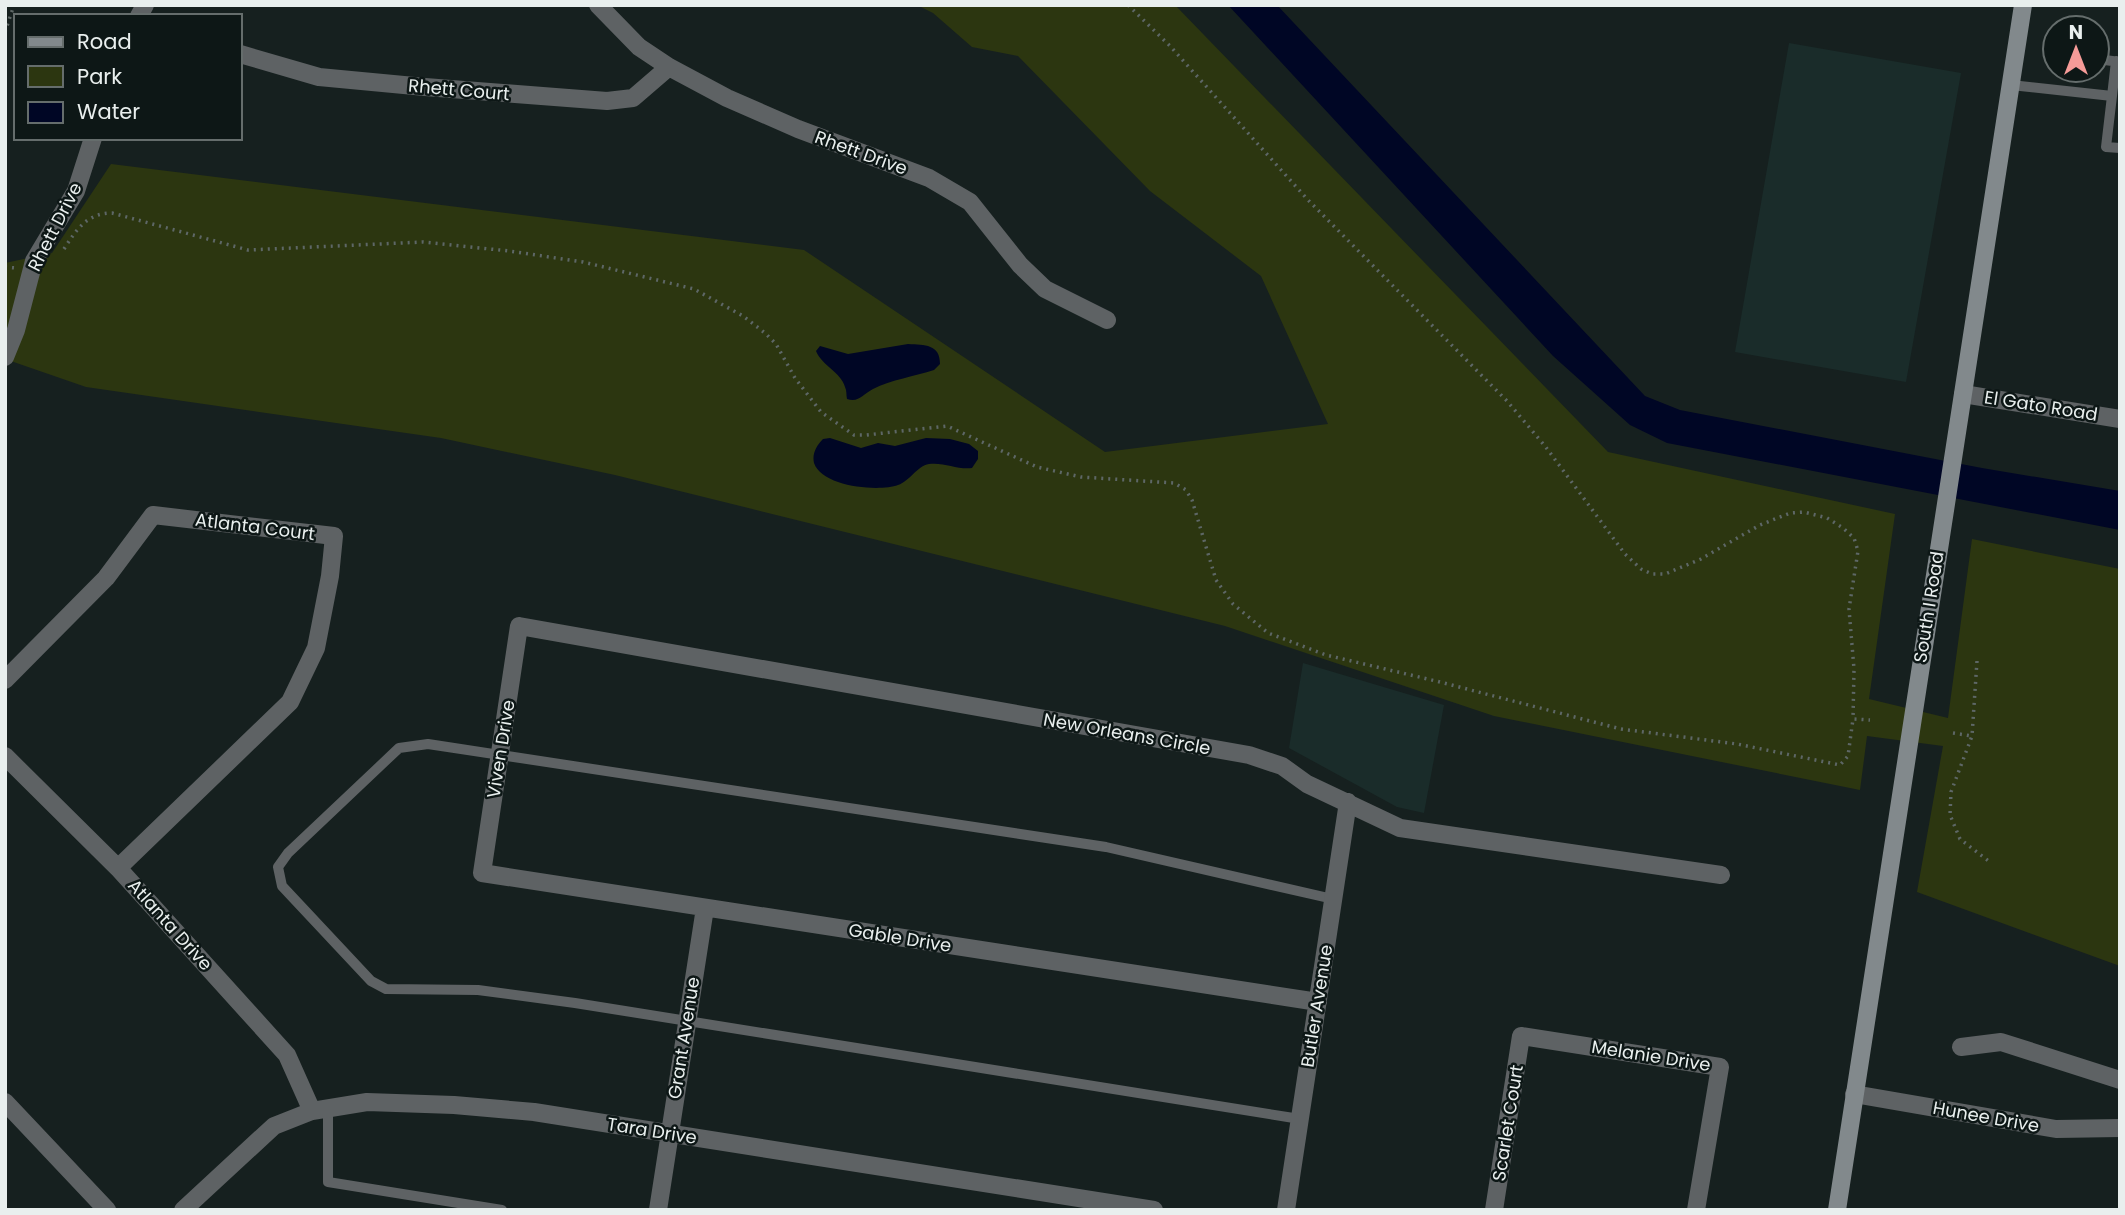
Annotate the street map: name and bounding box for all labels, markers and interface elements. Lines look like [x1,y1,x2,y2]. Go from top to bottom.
legend [14,14,242,140]
north arrow [2041,14,2111,84]
text: N [2069,19,2083,46]
text: Road [77,27,132,56]
text: Park [77,62,122,91]
street label: Rhett Court [407,73,511,106]
text: Water [77,97,140,126]
street label: Rhett Drive [811,124,911,181]
street label: Rhett Drive [21,178,88,276]
street label: El Gato Road [1983,384,2099,427]
street label: Atlanta Court [194,507,316,546]
street label: South I Road [1907,549,1950,664]
street label: Viven Drive [480,698,521,800]
street label: New Orleans Circle [1042,706,1213,761]
street label: Atlanta Drive [122,873,218,976]
street label: Gable Drive [847,917,953,958]
street label: Butler Avenue [1294,943,1339,1069]
street label: Grant Avenue [662,975,706,1101]
street label: Melanie Drive [1590,1034,1712,1077]
street label: Scarlet Court [1486,1063,1529,1183]
street label: Hunee Drive [1931,1095,2041,1138]
street label: Tara Drive [605,1111,699,1150]

